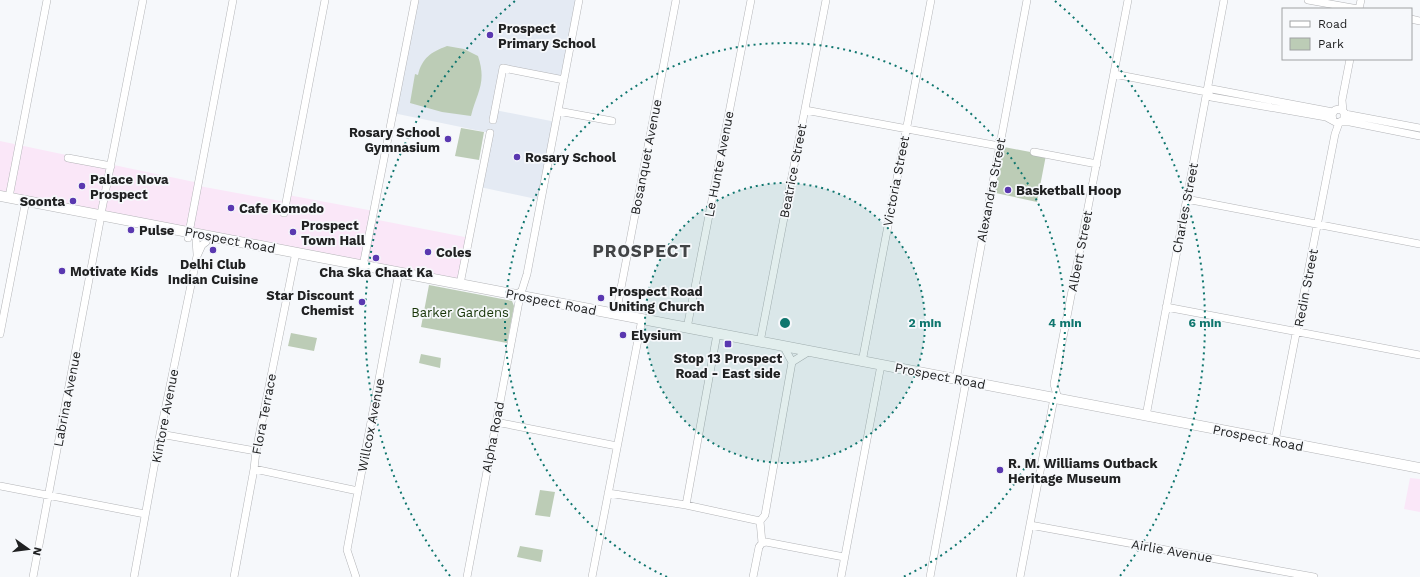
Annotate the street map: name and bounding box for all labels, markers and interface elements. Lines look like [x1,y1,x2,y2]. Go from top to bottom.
legend [1282,8,1412,60]
text: Road [1318,17,1347,31]
place label: Prospect Primary School [498,21,597,51]
marker: Prospect Primary School [485,30,495,40]
text: Park [1318,37,1344,51]
street label: Bosanquet Avenue [627,98,665,216]
street label: Le Hunte Avenue [701,110,737,218]
street label: Beatrice Street [777,122,810,219]
place label: Rosary School Gymnasium [349,125,441,155]
marker: Rosary School Gymnasium [443,134,453,144]
street label: Victoria Street [880,134,912,227]
street label: Alexandra Street [974,136,1009,243]
place label: Rosary School [525,150,617,165]
marker: Rosary School [512,152,522,162]
street label: Charles Street [1169,161,1201,254]
place label: Palace Nova Prospect [90,172,169,202]
marker: Palace Nova Prospect [77,181,87,191]
place label: Basketball Hoop [1016,183,1121,198]
marker: Basketball Hoop [1003,185,1013,195]
place label: Soonta [20,194,65,209]
marker: Soonta [68,196,78,206]
place label: Cafe Komodo [239,201,324,216]
marker: Cafe Komodo [226,203,236,213]
street label: Albert Street [1065,209,1095,293]
place label: Prospect Town Hall [301,218,366,248]
place label: Pulse [139,223,175,238]
street label: Prospect Road [183,224,277,256]
marker: Pulse [126,225,136,235]
marker: Prospect Town Hall [288,227,298,237]
district label: PROSPECT [592,241,692,261]
marker: Delhi Club Indian Cuisine [208,245,218,255]
place label: Coles [436,245,471,260]
marker: Coles [423,247,433,257]
street label: Redin Street [1291,247,1321,328]
marker: Cha Ska Chaat Ka [371,253,381,263]
place label: Delhi Club Indian Cuisine [168,257,259,287]
place label: Motivate Kids [70,264,158,279]
place label: Cha Ska Chaat Ka [319,265,433,280]
marker: Motivate Kids [57,266,67,276]
place label: Prospect Road Uniting Church [609,284,704,314]
street label: Prospect Road [504,286,598,318]
place label: Star Discount Chemist [266,288,354,318]
marker: Prospect Road Uniting Church [596,293,606,303]
marker: Star Discount Chemist [357,297,367,307]
park label: Barker Gardens [411,305,509,320]
centre of rings [778,316,792,330]
text: 2 min [909,316,941,330]
text: 4 min [1048,316,1082,330]
text: 6 min [1188,316,1222,330]
place label: Elysium [631,328,681,343]
marker: Elysium [618,330,628,340]
marker: Stop 13 Prospect Road - East side [723,339,733,349]
street label: Labrina Avenue [50,350,84,448]
place label: Stop 13 Prospect Road - East side [674,351,782,381]
street label: Prospect Road [893,360,987,392]
street label: Kintore Avenue [149,368,181,464]
street label: Flora Terrace [249,372,279,456]
street label: Willcox Avenue [355,377,387,473]
street label: Alpha Road [479,400,507,474]
street label: Prospect Road [1211,422,1305,454]
place label: R. M. Williams Outback Heritage Museum [1008,456,1158,486]
marker: R. M. Williams Outback Heritage Museum [995,465,1005,475]
north arrow [8,529,48,569]
street label: Airlie Avenue [1130,536,1214,566]
text: N [30,546,45,557]

